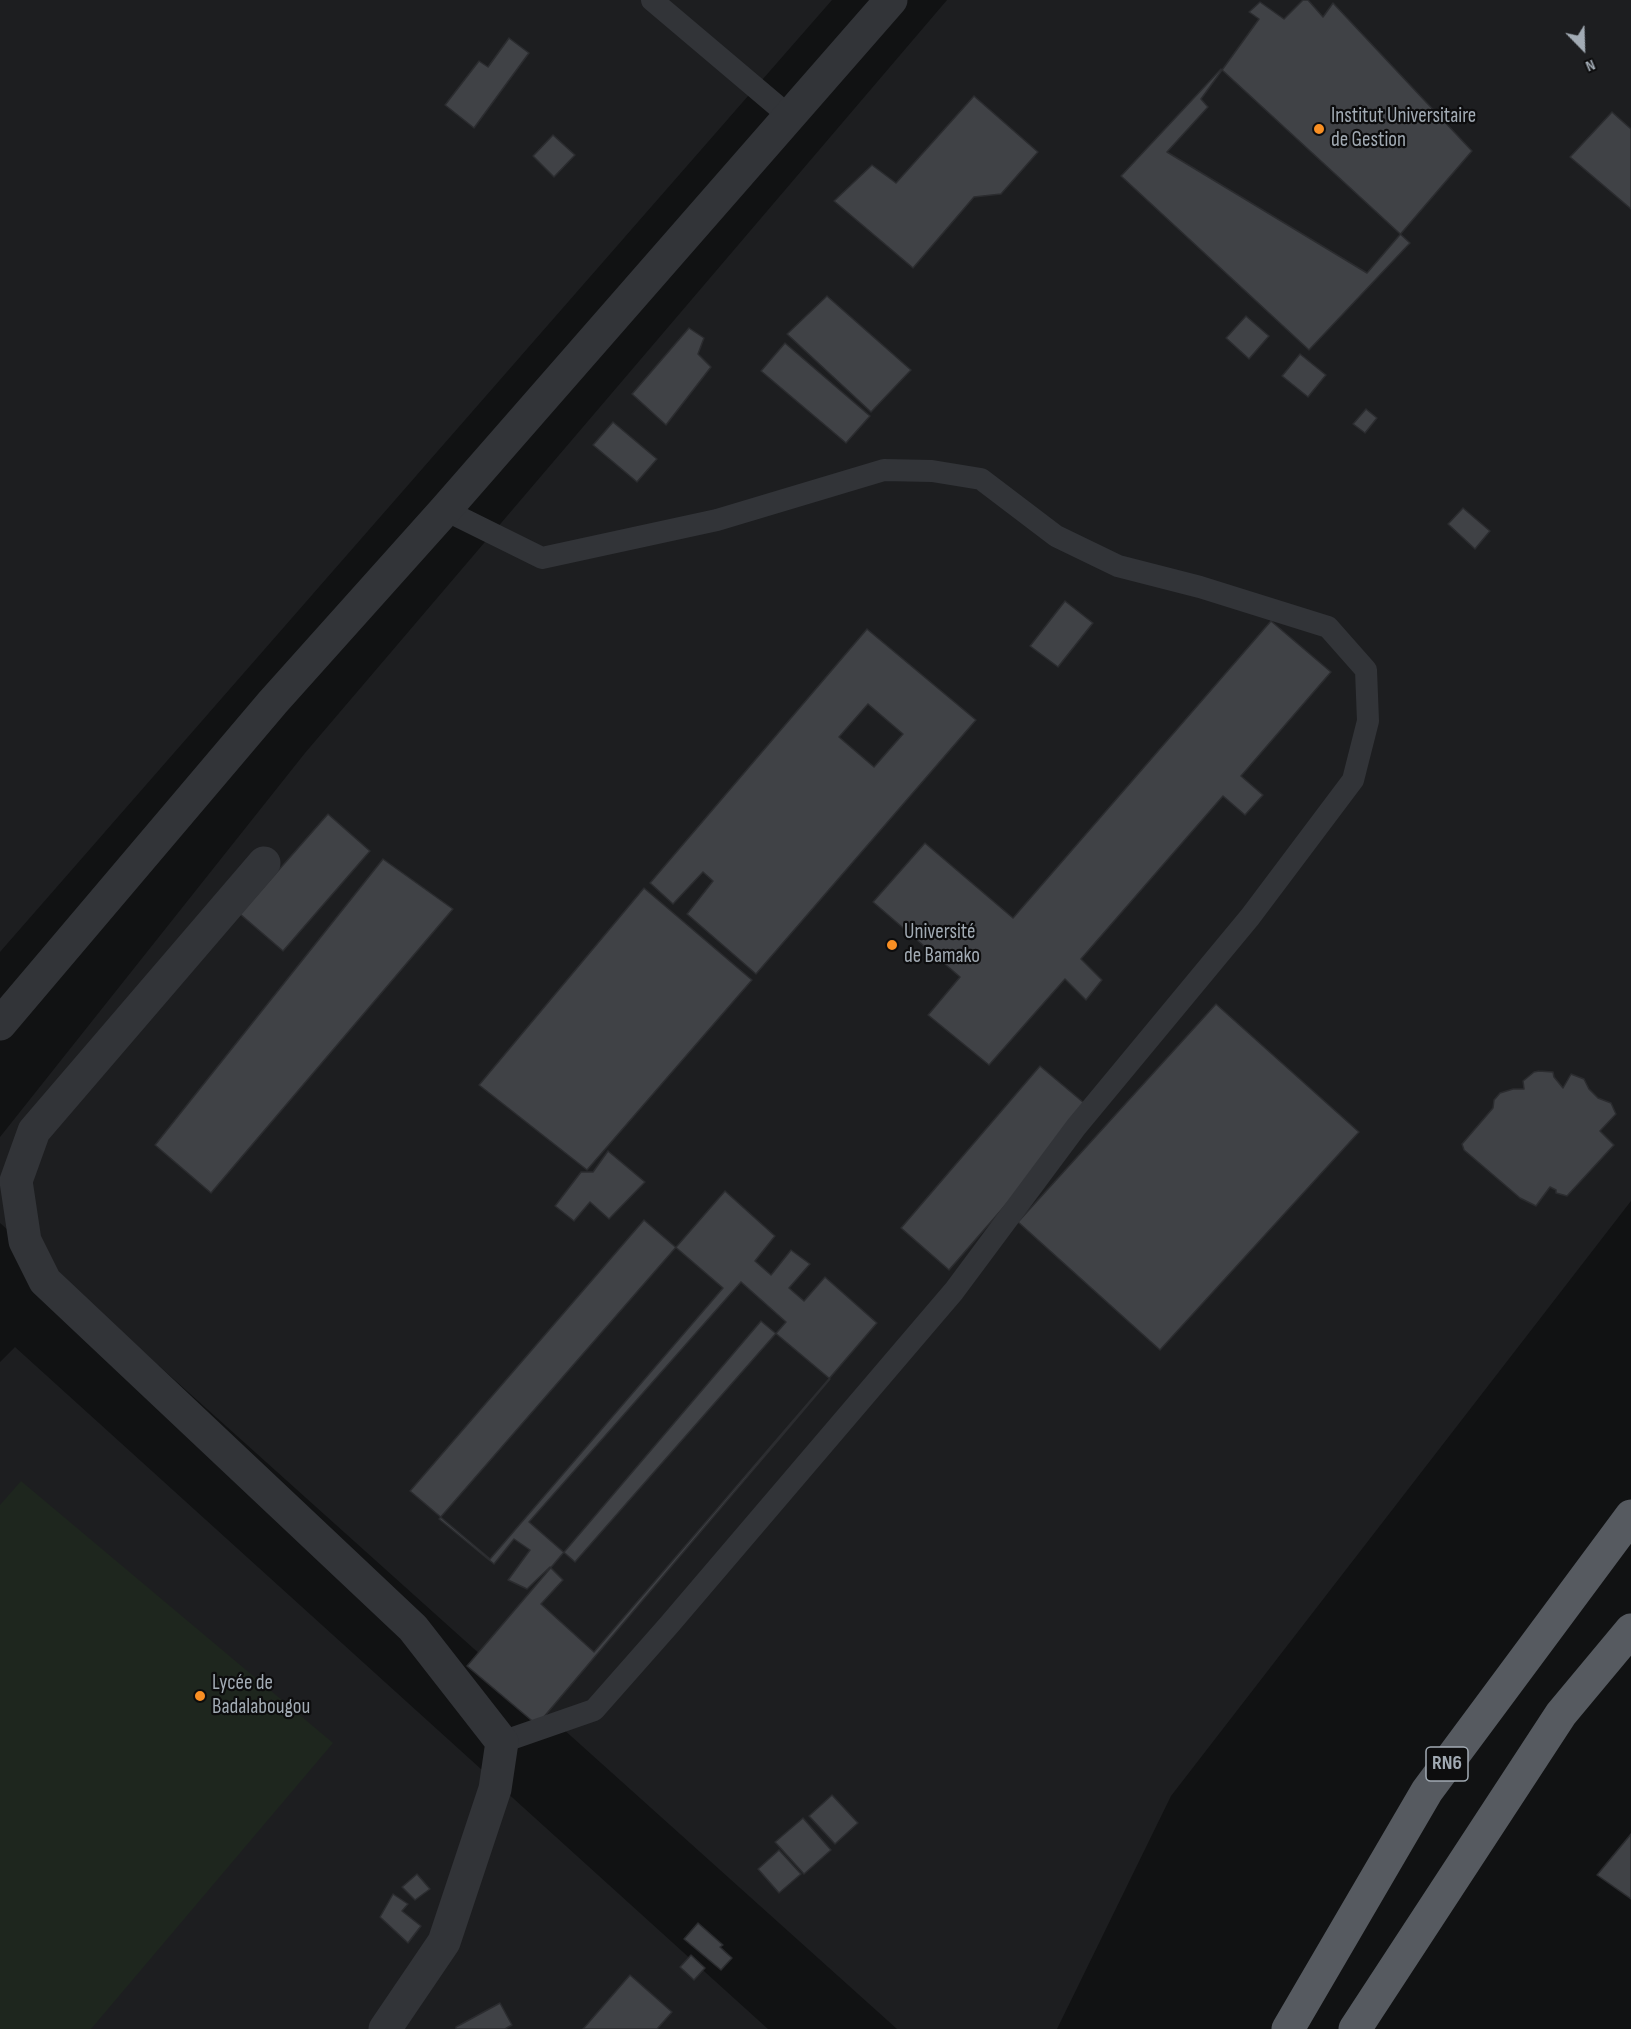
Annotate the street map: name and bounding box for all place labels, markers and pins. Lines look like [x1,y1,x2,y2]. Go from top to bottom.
place label: Institut Universitaire de Gestion [1331,104,1476,154]
marker: Institut Universitaire de Gestion [1312,122,1326,136]
place label: Université de Bamako [904,920,980,970]
marker: Université de Bamako [885,938,899,952]
place label: Lycée de Badalabougou [212,1671,310,1721]
marker: Lycée de Badalabougou [193,1689,207,1703]

